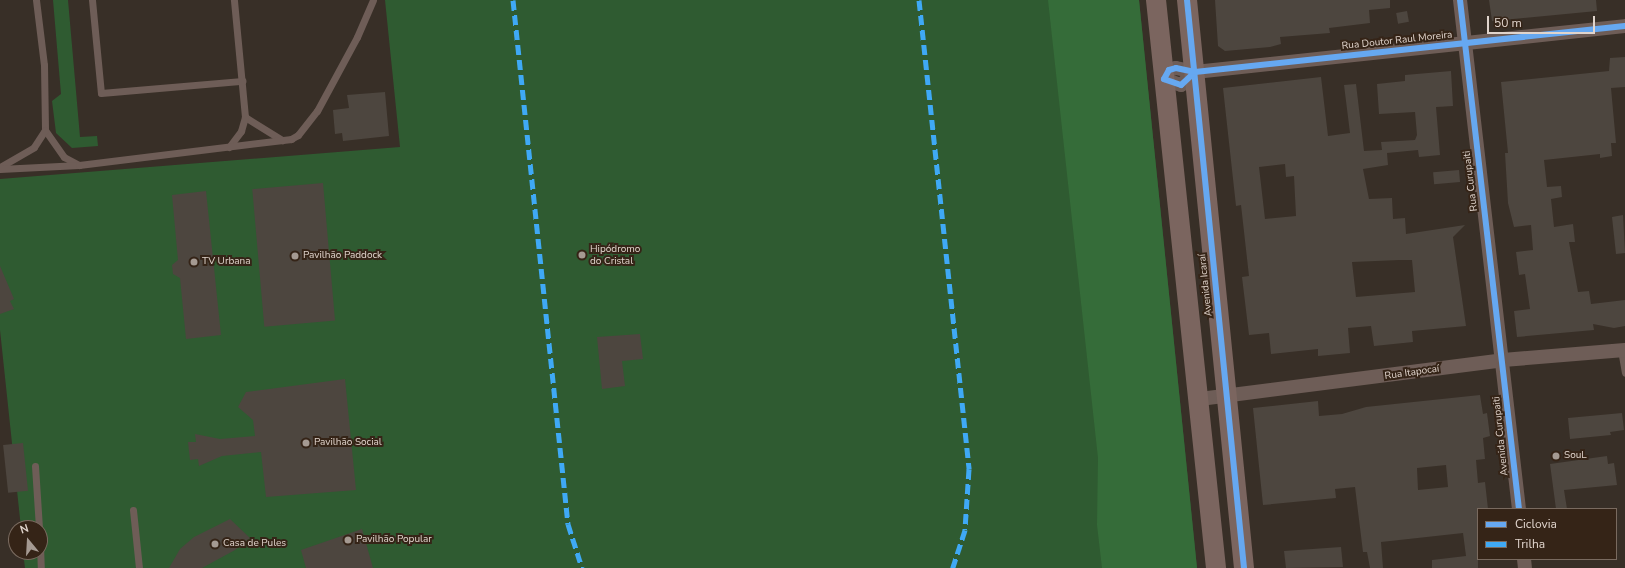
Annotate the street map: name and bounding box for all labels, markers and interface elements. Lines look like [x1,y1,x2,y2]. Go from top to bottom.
scale bar [1489,8,1597,34]
text: 50 m [1494,15,1522,31]
street label: Rua Doutor Raul Moreira [1341,29,1453,53]
street label: Rua Curupaiti [1461,150,1481,212]
place label: Hipódromo do Cristal [590,243,640,266]
place label: Pavilhão Paddock [303,250,382,262]
marker: Hipódromo do Cristal [577,250,587,260]
marker: Pavilhão Paddock [290,251,300,261]
street label: Avenida Icaraí [1197,253,1215,317]
place label: TV Urbana [202,256,251,268]
marker: TV Urbana [189,257,199,267]
street label: Rua Itapocaí [1384,363,1440,383]
street label: Avenida Curupaiti [1491,396,1511,476]
place label: Pavilhão Social [314,437,382,449]
marker: Pavilhão Social [301,438,311,448]
place label: SouL [1564,450,1587,462]
marker: SouL [1551,451,1561,461]
legend [1477,508,1617,560]
text: Ciclovia [1515,516,1557,532]
north arrow [8,520,48,560]
text: N [18,521,31,537]
place label: Pavilhão Popular [356,534,432,546]
marker: Pavilhão Popular [343,535,353,545]
text: Trilha [1515,536,1545,552]
place label: Casa de Pules [223,538,286,550]
marker: Casa de Pules [210,539,220,549]

